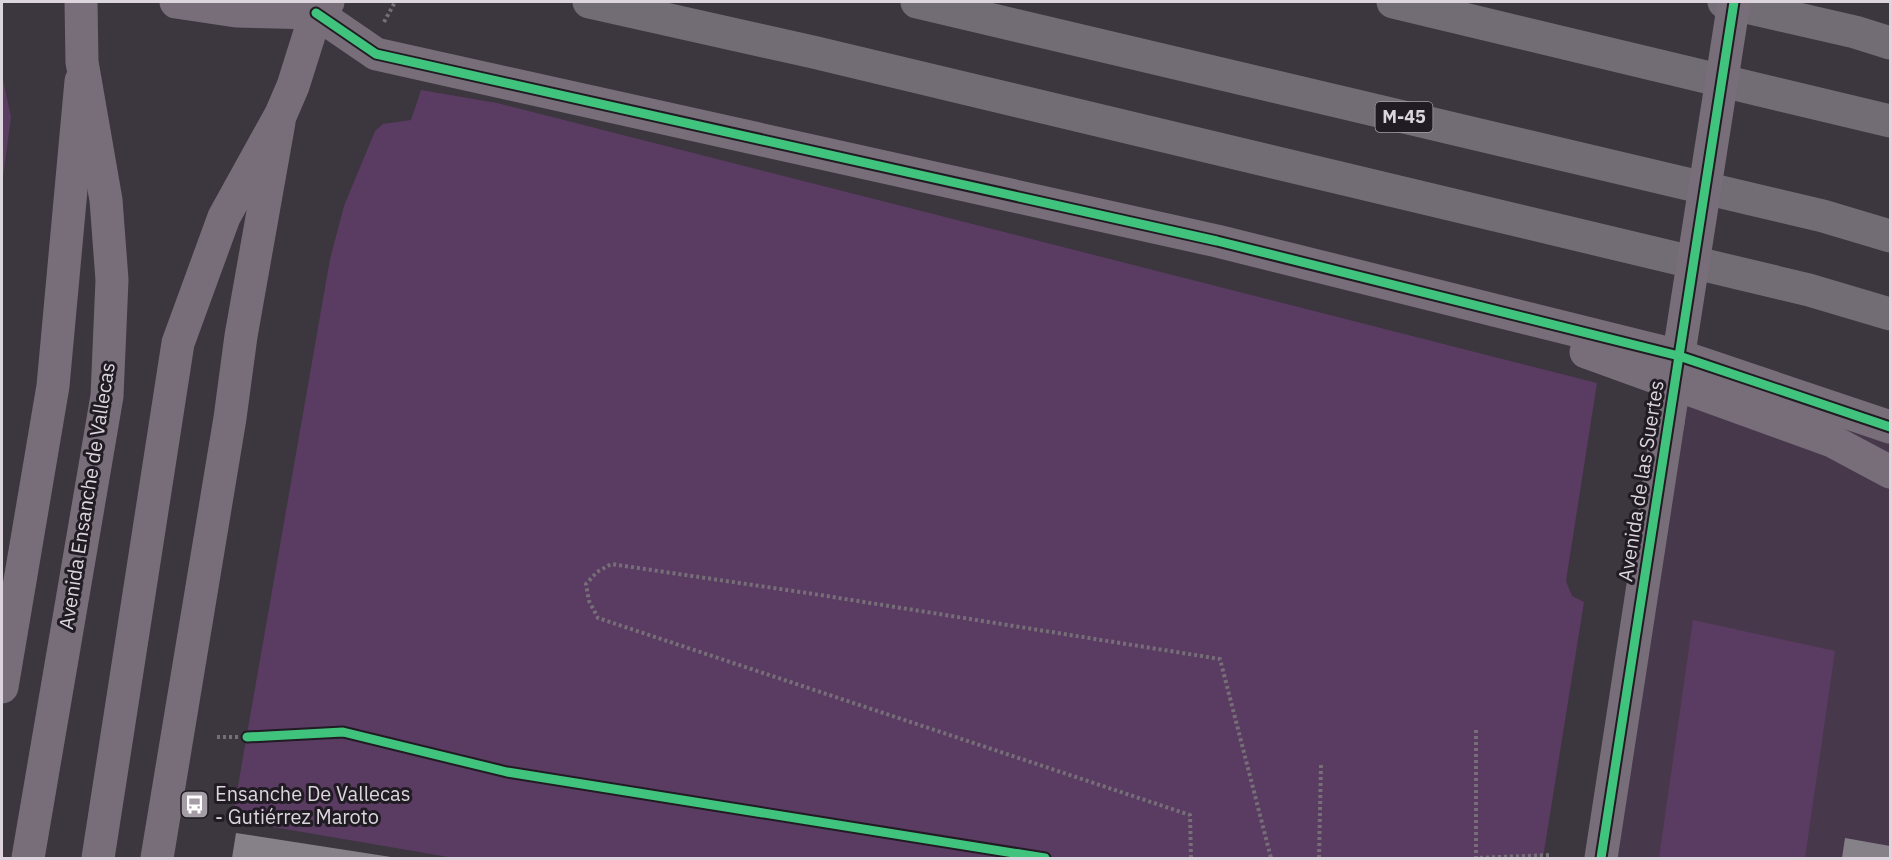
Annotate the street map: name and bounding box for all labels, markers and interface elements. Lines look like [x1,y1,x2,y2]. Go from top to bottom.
road number: M-45 [1376,102,1432,132]
street label: Avenida Ensanche de Vallecas [52,360,121,631]
street label: Avenida de las Suertes [1611,378,1670,583]
place label: Ensanche De Vallecas - Gutiérrez Maroto [215,780,411,830]
bus stop icon: Ensanche De Vallecas - Gutiérrez Maroto [178,789,210,821]

